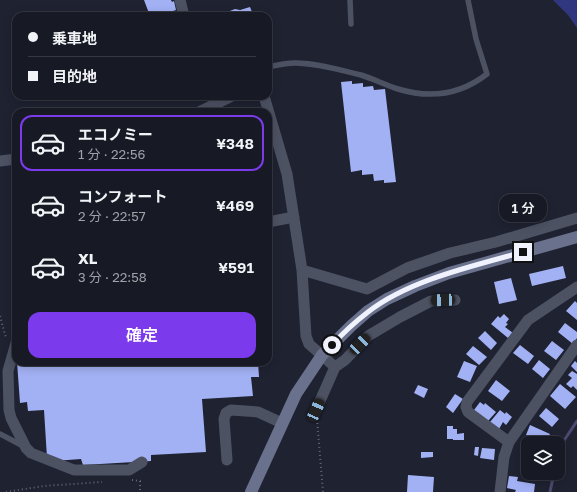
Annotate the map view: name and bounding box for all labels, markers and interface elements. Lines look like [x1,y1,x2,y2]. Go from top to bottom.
text: 乗車地 [52,29,97,47]
text: 目的地 [52,67,97,85]
icon: car [30,125,66,161]
text: エコノミー [78,125,153,143]
text: ¥348 [216,134,254,152]
text: 1 分 · 22:56 [78,146,145,162]
icon: car [30,187,66,223]
text: コンフォート [78,187,168,205]
callout: 1 分 [499,194,547,222]
text: ¥469 [216,196,254,214]
text: 1 分 [512,200,534,216]
text: 2 分 · 22:57 [78,208,146,224]
route end [514,243,532,261]
icon: car [30,249,66,285]
text: XL [78,249,97,267]
text: ¥591 [218,258,254,276]
text: 3 分 · 22:58 [78,269,147,285]
car [431,294,455,306]
button: 確定 [28,312,256,358]
car [347,331,373,357]
route start [323,336,341,354]
car [306,397,326,423]
map controls [521,436,565,480]
button: layers [521,436,565,480]

